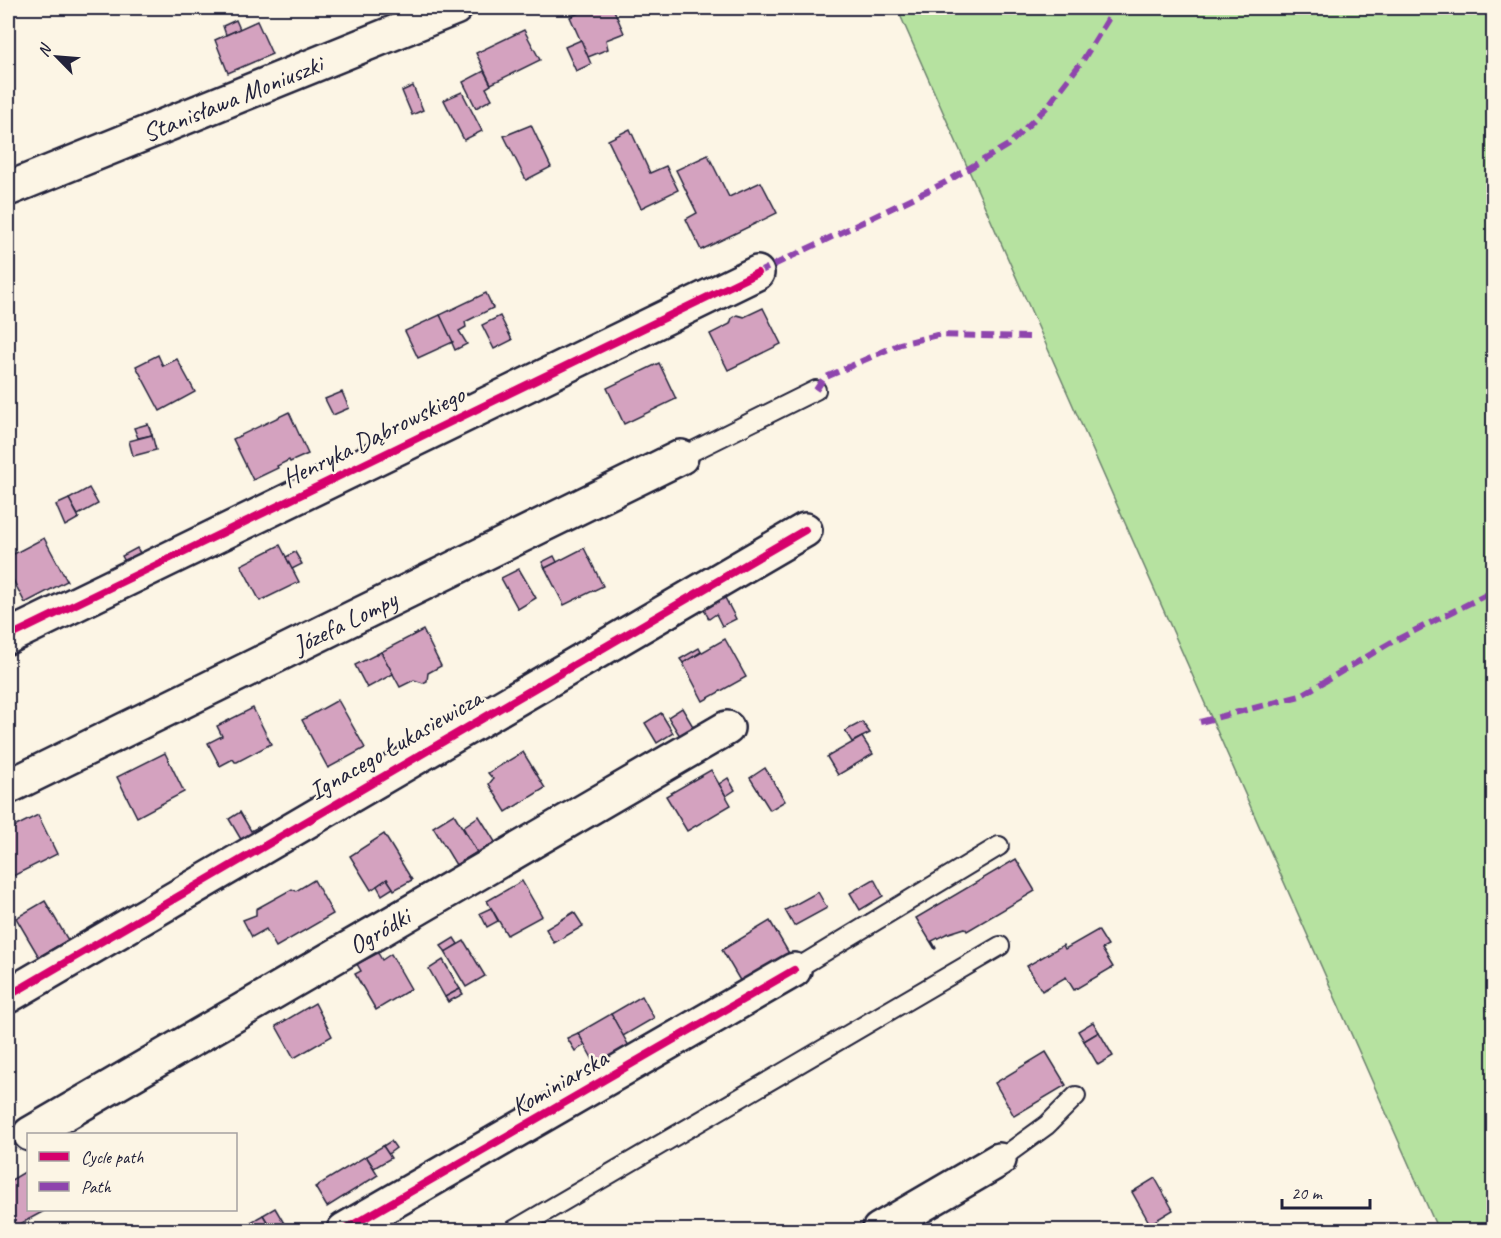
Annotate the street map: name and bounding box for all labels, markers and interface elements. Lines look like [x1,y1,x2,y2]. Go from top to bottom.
north arrow [27,27,87,87]
text: N [33,40,57,60]
street label: Stanisława Moniuszki [138,46,330,150]
street label: Henryka Dąbrowskiego [277,377,472,495]
street label: Józefa Lompy [286,582,404,663]
street label: Ignacego Łukasiewicza [303,680,490,807]
street label: Ogródki [343,899,419,962]
street label: Kominiarska [505,1041,615,1123]
legend [27,1133,237,1211]
text: Cycle path [81,1146,144,1168]
scale bar [1282,1172,1370,1210]
text: Path [81,1176,111,1198]
text: 20 m [1291,1182,1324,1204]

